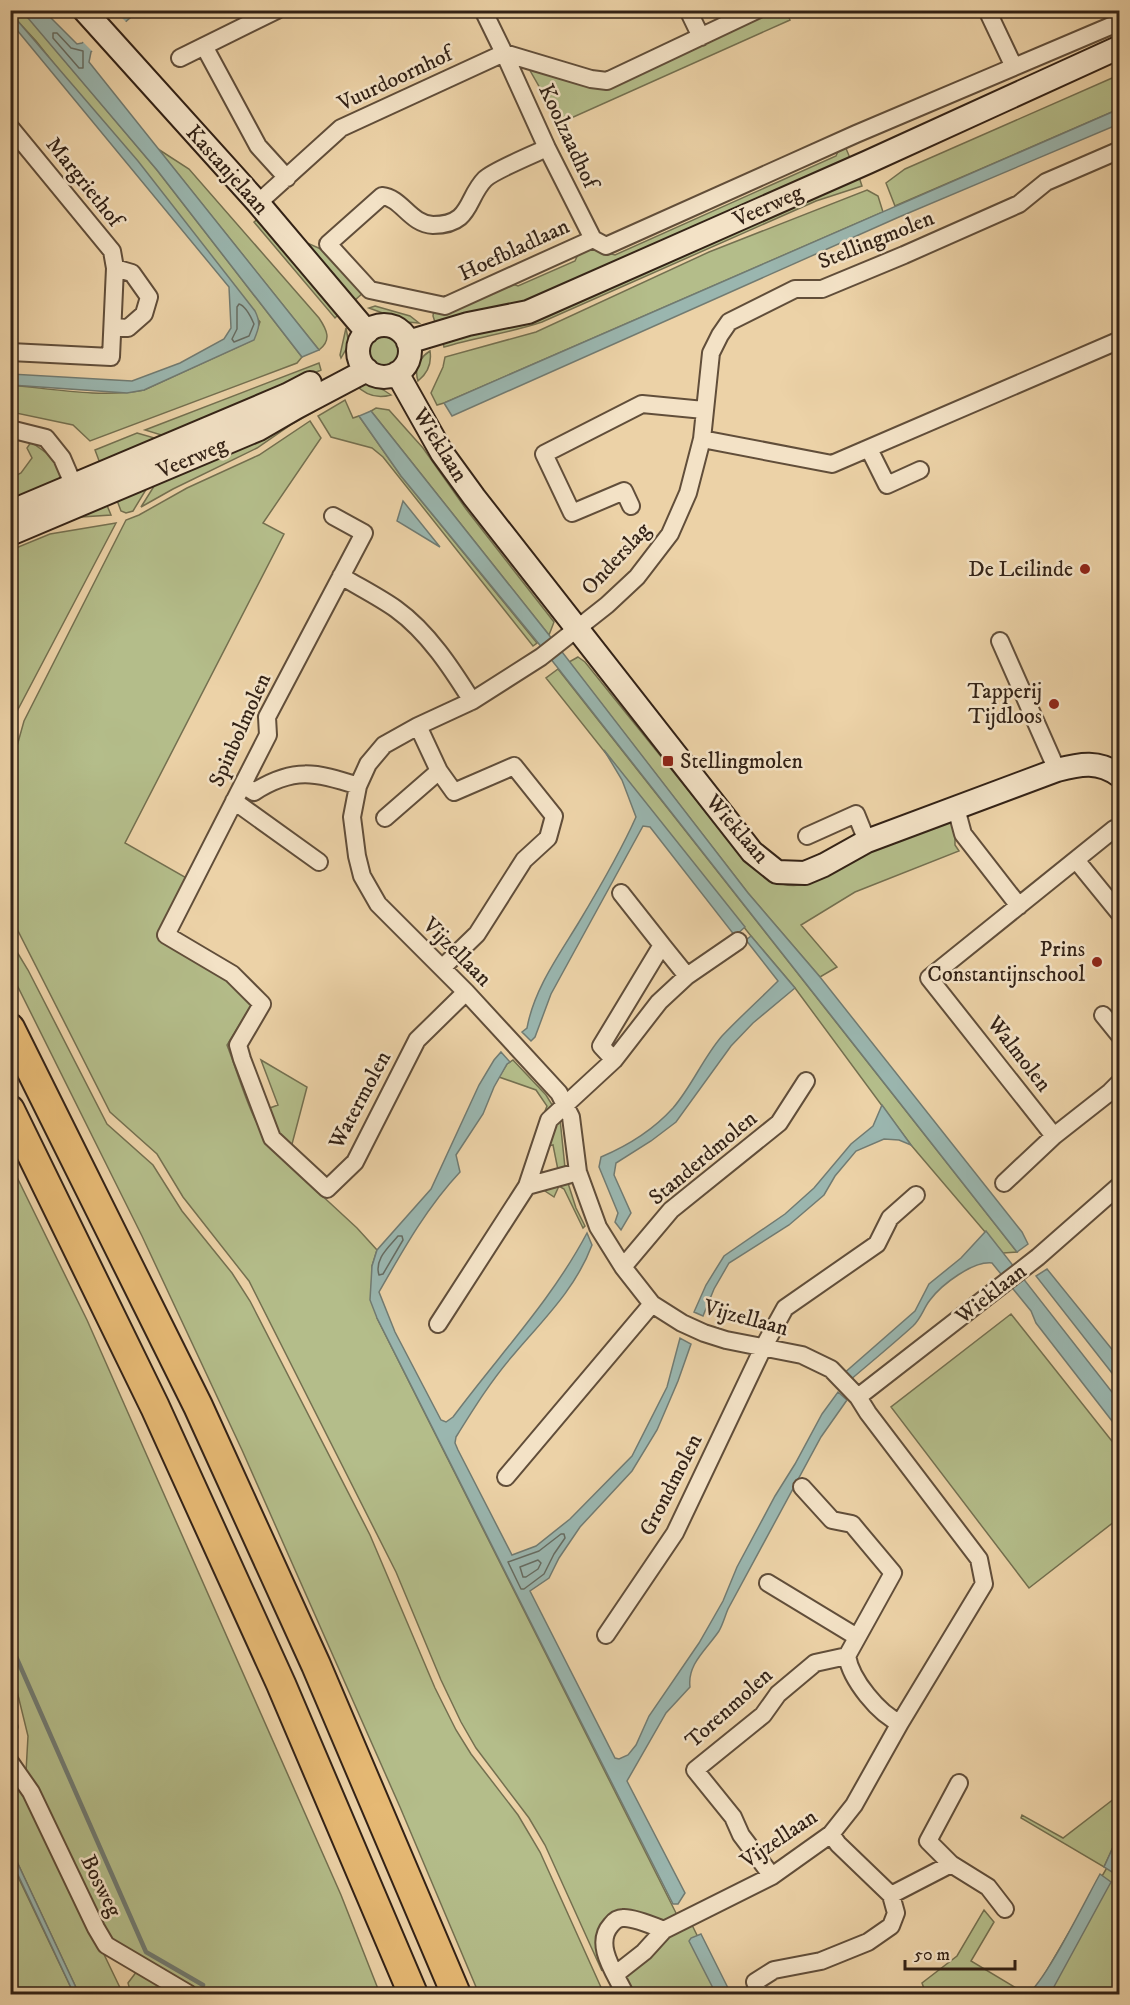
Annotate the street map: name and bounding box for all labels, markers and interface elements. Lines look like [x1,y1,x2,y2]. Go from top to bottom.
street label: Vuurdoornhof [333,39,460,118]
street label: Koolzaadhof [532,80,605,196]
street label: Kastanjelaan [180,120,275,221]
street label: Margriethof [40,132,131,235]
street label: Veerweg [728,179,807,234]
street label: Stellingmolen [814,204,939,276]
street label: Hoefbladlaan [454,212,574,287]
street label: Wieklaan [406,402,474,488]
street label: Veerweg [152,431,231,485]
street label: Onderslag [576,517,657,601]
place label: De Leilinde [968,556,1073,583]
marker: De Leilinde [1078,562,1092,576]
street label: Spinbolmolen [203,669,277,791]
place label: Tapperij Tijdloos [968,678,1042,730]
marker: Tapperij Tijdloos [1047,697,1061,711]
place label: Stellingmolen [680,748,803,775]
marker: Stellingmolen [661,754,675,768]
street label: Wieklaan [699,788,775,869]
street label: Vijzellaan [416,911,498,993]
place label: Prins Constantijnschool [927,936,1085,988]
marker: Prins Constantijnschool [1090,955,1104,969]
street label: Walmolen [980,1010,1057,1098]
street label: Watermolen [323,1046,397,1154]
street label: Standerdmolen [643,1105,763,1211]
street label: Wieklaan [949,1258,1032,1331]
street label: Vijzellaan [700,1293,792,1342]
street label: Grondmolen [634,1429,708,1541]
street label: Torenmolen [680,1662,779,1754]
street label: Vijzellaan [735,1803,823,1875]
street label: Bosweg [74,1850,128,1922]
scale bar [905,1933,1014,1971]
text: 50 m [914,1944,950,1966]

